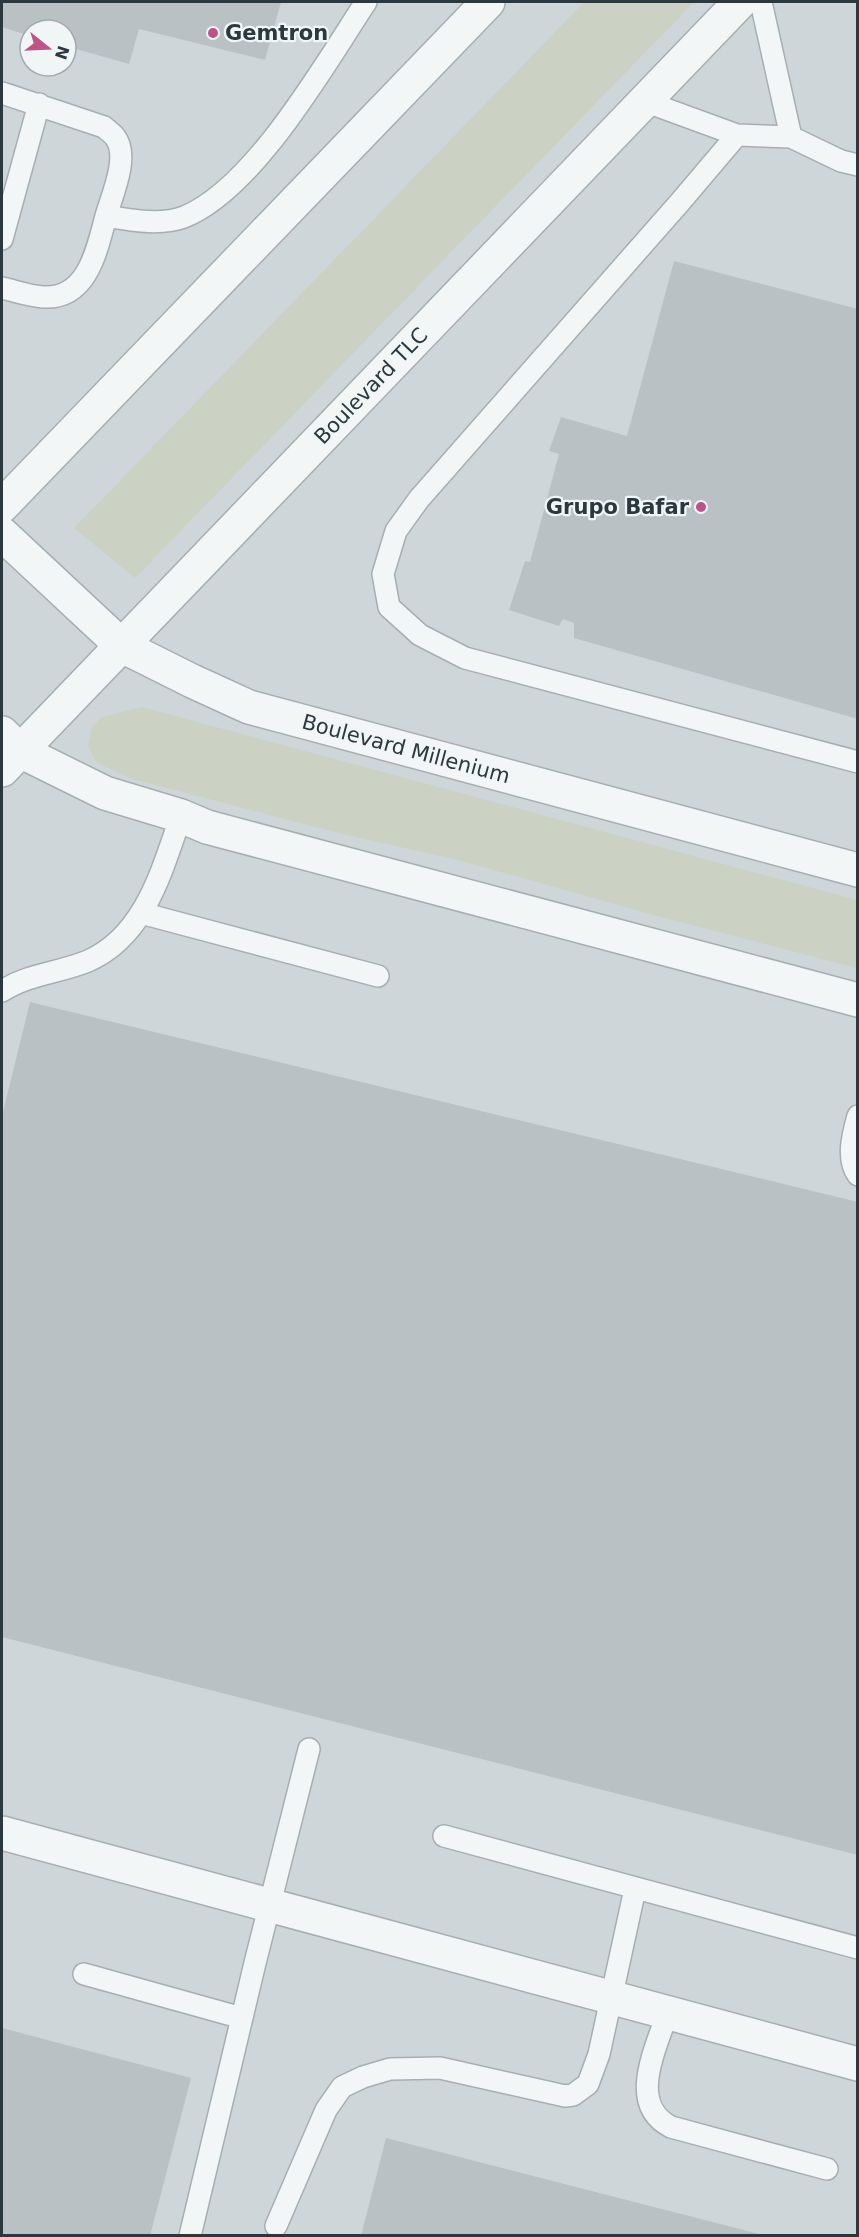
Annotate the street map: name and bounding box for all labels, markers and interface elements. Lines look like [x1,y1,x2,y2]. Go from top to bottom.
north arrow [18,18,78,78]
place label: Gemtron [225,21,328,45]
marker: Gemtron [206,26,220,40]
text: N [51,43,73,62]
street label: Boulevard TLC [310,323,432,449]
place label: Grupo Bafar [546,495,690,519]
marker: Grupo Bafar [694,500,708,514]
street label: Boulevard Millenium [299,710,513,788]

